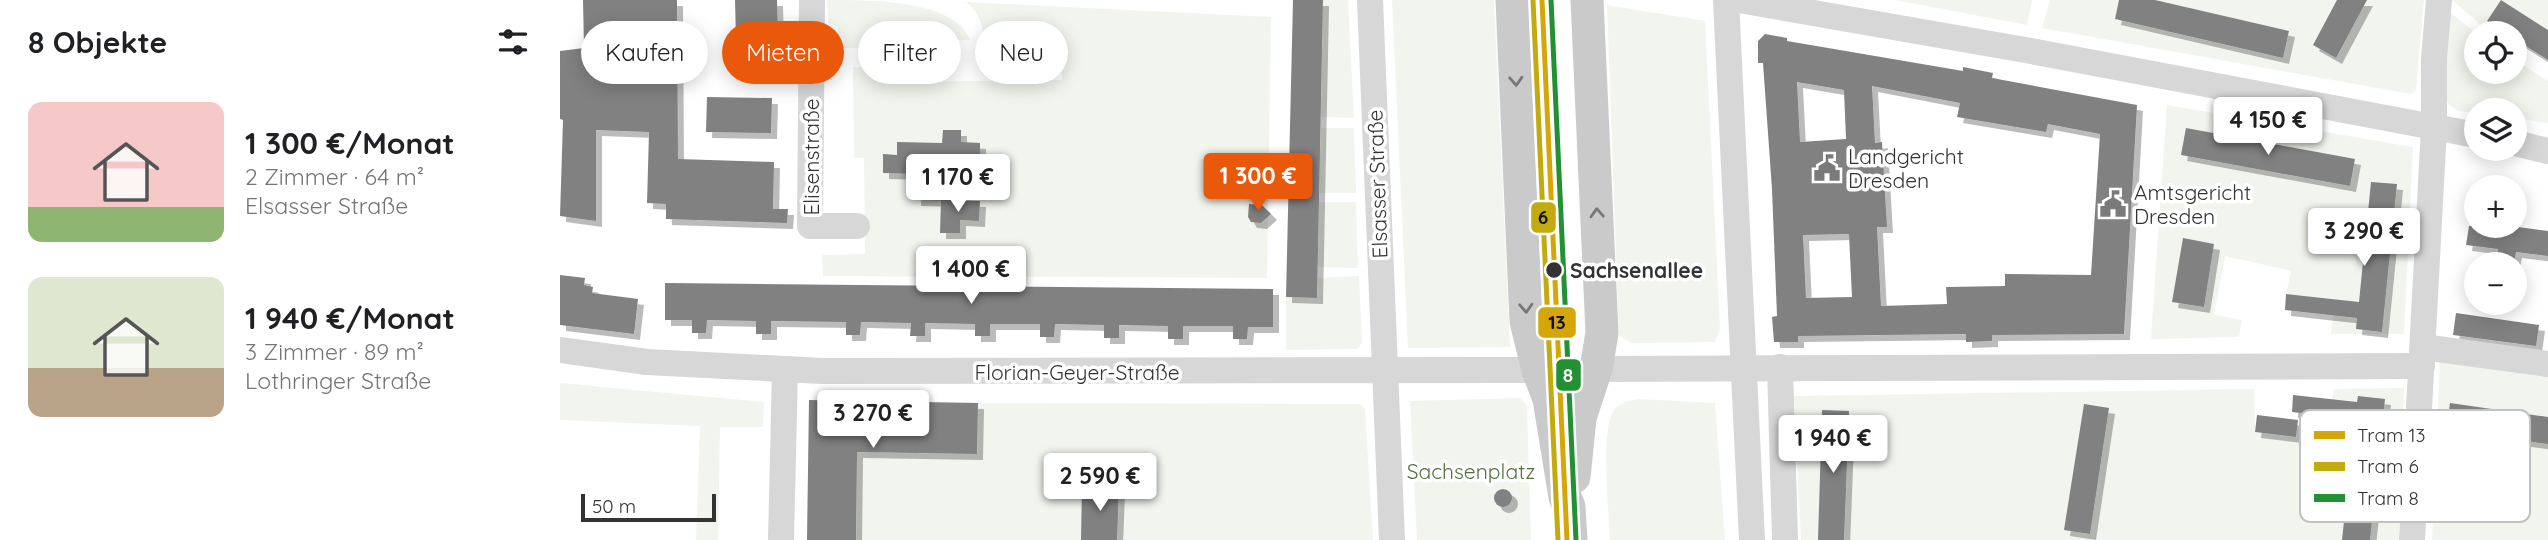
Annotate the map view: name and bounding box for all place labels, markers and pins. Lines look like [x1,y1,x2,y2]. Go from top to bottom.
pin: 4 150 € [2203,97,2333,157]
place label: Landgericht Dresden [1848,143,1964,193]
public building icon: Landgericht Dresden [1812,153,1842,183]
pin: 1 170 € [893,154,1023,214]
pin: 1 300 € [1193,154,1323,213]
place label: Amtsgericht Dresden [2134,179,2251,229]
public building icon: Amtsgericht Dresden [2098,189,2128,219]
pin: 3 290 € [2299,208,2429,268]
pin: 1 400 € [906,246,1036,306]
place label: Sachsenallee [1570,257,1703,283]
marker: Sachsenallee [1544,260,1564,280]
pin: 3 270 € [808,391,938,450]
pin: 1 940 € [1768,416,1898,475]
pin: 2 590 € [1035,454,1165,513]

